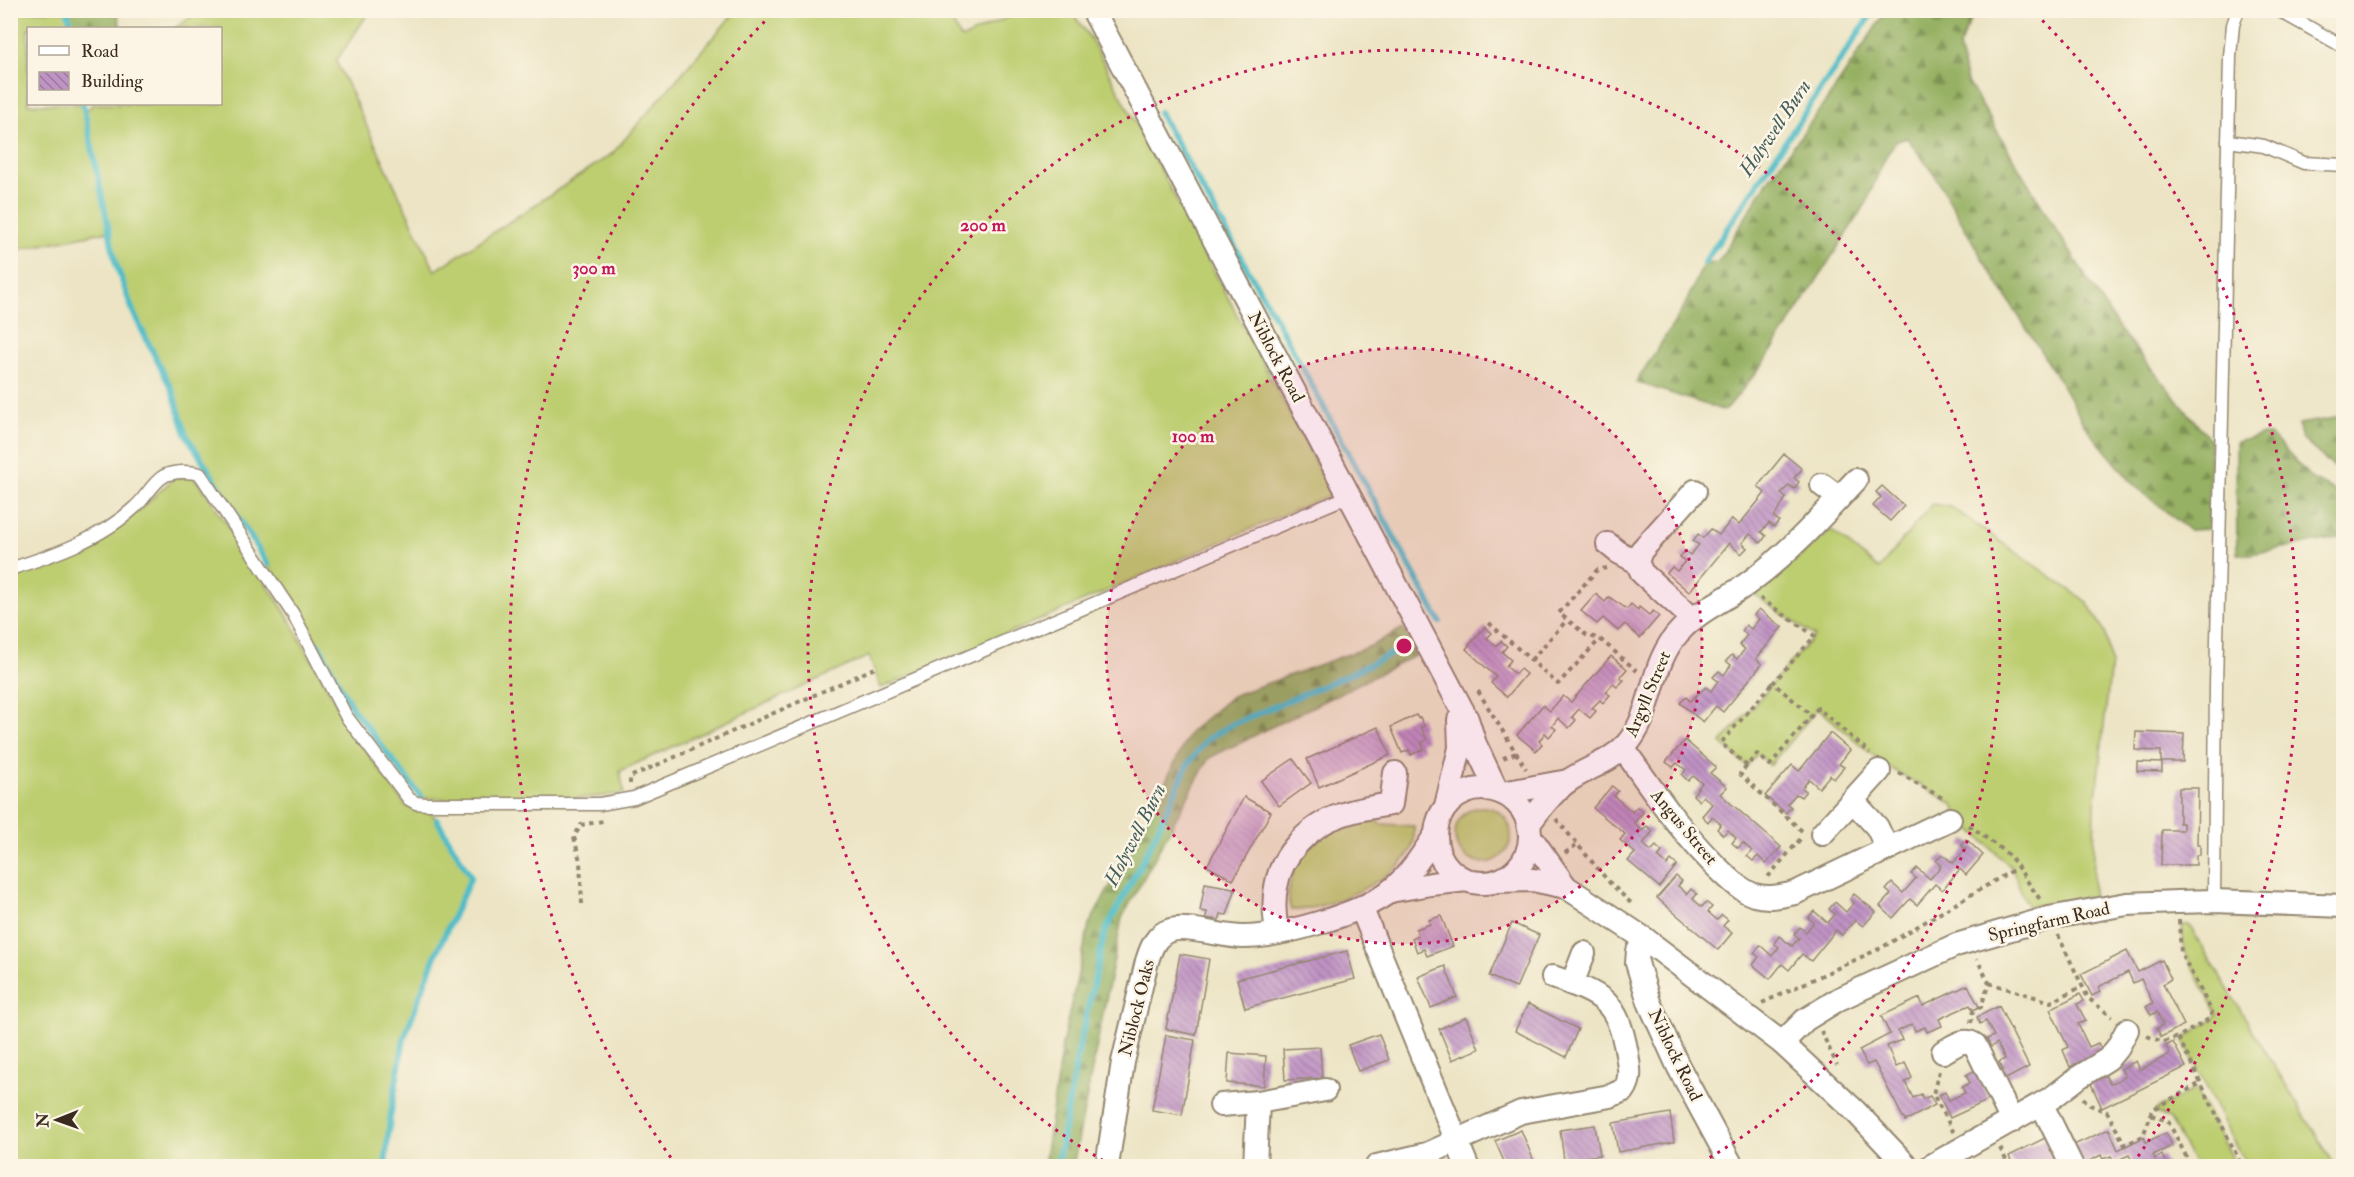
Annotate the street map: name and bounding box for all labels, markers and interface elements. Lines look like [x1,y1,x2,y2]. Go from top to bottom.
legend [27,27,222,105]
text: Road [81,40,119,63]
text: Building [81,70,144,93]
water label: Holywell Burn [1733,75,1816,182]
text: 200 m [960,214,1007,237]
text: 300 m [572,257,617,280]
street label: Niblock Road [1242,307,1310,407]
text: 100 m [1172,425,1215,448]
centre of rings [1394,636,1414,656]
street label: Argyll Street [1619,647,1676,741]
water label: Holywell Burn [1098,780,1171,891]
street label: Angus Street [1645,783,1723,870]
street label: Springfarm Road [1986,897,2112,947]
street label: Niblock Oaks [1114,957,1160,1059]
street label: Niblock Road [1643,1005,1707,1105]
north arrow [27,1090,87,1150]
text: N [33,1112,53,1129]

